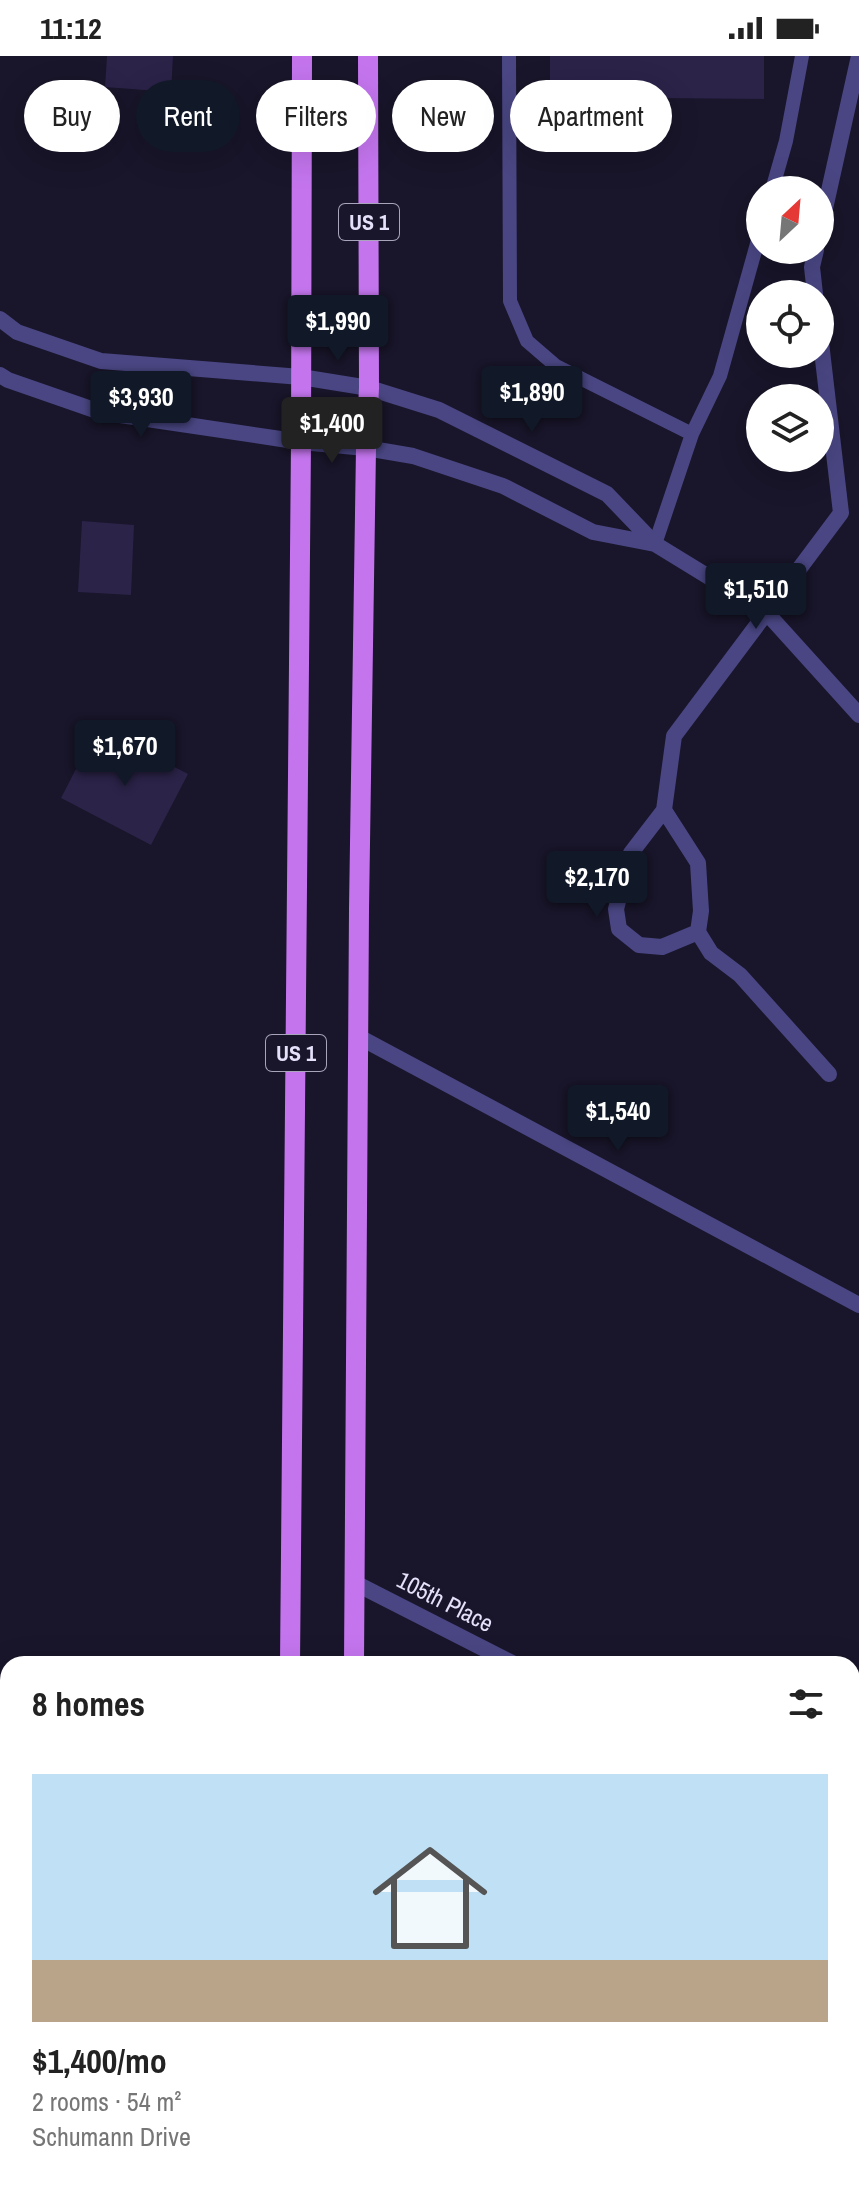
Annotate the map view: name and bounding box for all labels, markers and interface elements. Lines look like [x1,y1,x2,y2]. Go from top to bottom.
text: 11:12 [40,8,102,48]
chip: Buy [24,80,120,152]
chip: Rent [136,80,240,152]
chip: Filters [256,80,376,152]
chip: New [392,80,494,152]
chip: Apartment [510,80,672,152]
north arrow [746,176,834,264]
map controls [746,176,834,472]
road number: US 1 [339,204,399,240]
button: locate [746,280,834,368]
pin: $1,990 [273,295,403,363]
text: $1,990 [305,303,371,338]
pin: $1,890 [467,366,597,434]
pin: $3,930 [76,371,206,439]
text: $1,890 [499,374,565,409]
text: $3,930 [108,379,174,414]
button: layers [746,384,834,472]
pin: $1,400 [267,397,397,465]
text: $1,400 [299,405,365,440]
pin: $1,510 [691,563,821,631]
text: $1,510 [723,571,789,606]
pin: $1,670 [60,720,190,788]
text: $1,670 [92,728,158,763]
pin: $2,170 [532,851,662,919]
text: $2,170 [564,859,630,894]
road number: US 1 [266,1035,326,1071]
pin: $1,540 [553,1085,683,1153]
text: $1,540 [585,1093,651,1128]
street label: 105th Place [392,1563,499,1639]
text: 8 homes [32,1681,145,1727]
icon: filters [784,1682,828,1726]
icon: home [358,1826,502,1970]
text: $1,400/mo [32,2038,167,2084]
text: 2 rooms · 54 m² [32,2084,181,2119]
text: Schumann Drive [32,2119,191,2154]

